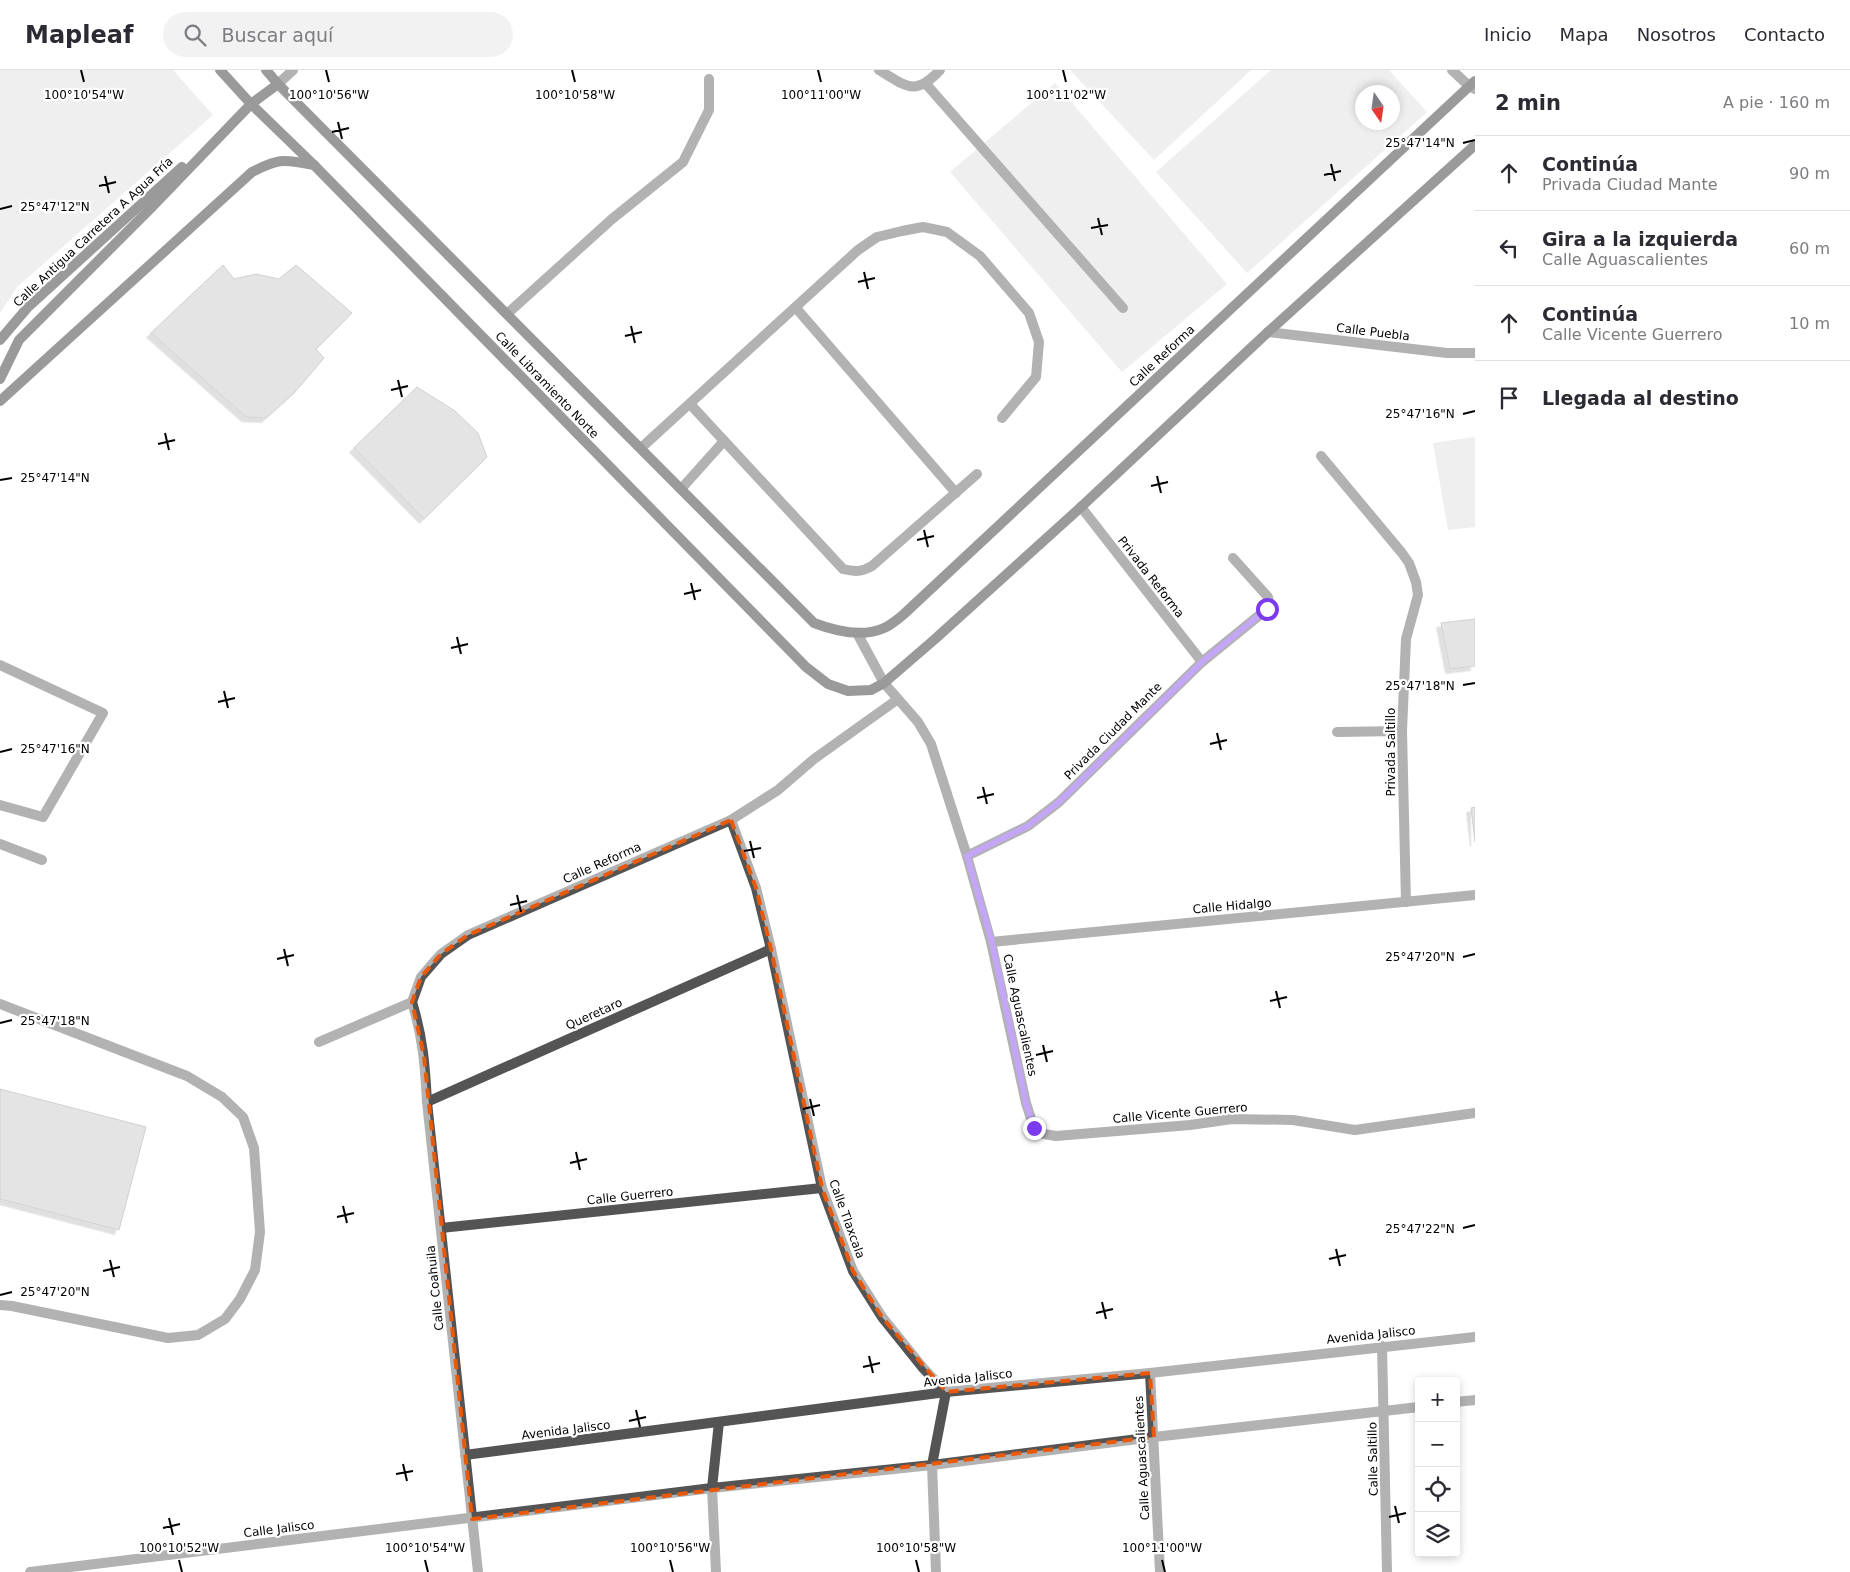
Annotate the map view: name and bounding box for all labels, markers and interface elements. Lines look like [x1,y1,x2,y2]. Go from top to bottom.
search box [163,12,513,57]
text: Mapleaf [25,21,133,49]
icon: search [181,21,209,49]
text: Buscar aquí [221,24,333,46]
text: Inicio [1484,24,1532,45]
text: Mapa [1560,24,1609,45]
text: Nosotros [1637,24,1716,45]
text: Contacto [1744,24,1825,45]
north arrow [1355,85,1400,130]
text: 100°10'54"W [44,88,124,102]
text: 100°10'56"W [289,88,369,102]
text: 100°10'58"W [535,88,615,102]
text: 100°11'00"W [781,88,861,102]
text: 100°11'02"W [1026,88,1106,102]
text: 2 min [1495,91,1561,115]
text: A pie · 160 m [1723,93,1830,112]
text: 25°47'14"N [1385,136,1455,150]
text: Continúa [1542,153,1638,175]
street label: Calle Antigua Carretera A Agua Fría [10,154,176,310]
icon: ahead [1495,159,1523,187]
text: 90 m [1789,164,1830,183]
text: Privada Ciudad Mante [1542,175,1718,194]
text: 25°47'12"N [20,200,90,214]
text: Gira a la izquierda [1542,228,1738,250]
icon: left [1495,234,1523,262]
text: 60 m [1789,239,1830,258]
text: Calle Aguascalientes [1542,250,1708,269]
text: Continúa [1542,303,1638,325]
icon: ahead [1495,309,1523,337]
text: 10 m [1789,314,1830,333]
street label: Calle Puebla [1335,321,1411,343]
street label: Calle Reforma [1126,322,1198,390]
text: Calle Vicente Guerrero [1542,325,1723,344]
street label: Calle Libramiento Norte [492,329,602,441]
icon: arrive [1495,384,1523,412]
text: Llegada al destino [1542,387,1739,409]
text: 25°47'16"N [1385,407,1455,421]
text: 25°47'14"N [20,471,90,485]
street label: Privada Reforma [1115,534,1187,620]
route start [1256,598,1279,621]
text: 25°47'18"N [1385,679,1455,693]
street label: Privada Ciudad Mante [1062,680,1164,782]
street label: Privada Saltillo [1384,708,1398,796]
text: 25°47'16"N [20,742,90,756]
street label: Calle Reforma [561,839,643,887]
street label: Calle Hidalgo [1192,896,1272,916]
text: 25°47'20"N [1385,950,1455,964]
street label: Calle Aguascalientes [1000,953,1040,1077]
street label: Queretaro [563,995,625,1033]
text: 25°47'18"N [20,1014,90,1028]
street label: Calle Vicente Guerrero [1112,1100,1248,1126]
route end [1023,1117,1046,1140]
street label: Calle Tlaxcala [826,1178,868,1260]
street label: Calle Guerrero [586,1185,674,1207]
text: 25°47'22"N [1385,1222,1455,1236]
street label: Calle Coahuila [424,1245,446,1331]
text: 25°47'20"N [20,1285,90,1299]
street label: Avenida Jalisco [1326,1323,1416,1347]
street label: Avenida Jalisco [923,1366,1013,1390]
map controls [1415,1377,1460,1557]
button: + [1415,1377,1460,1422]
street label: Calle Aguascalientes [1132,1395,1152,1521]
street label: Avenida Jalisco [521,1418,611,1442]
street label: Calle Saltillo [1365,1422,1381,1496]
button: − [1415,1422,1460,1467]
button: locate [1415,1467,1460,1512]
button: layers [1415,1512,1460,1557]
street label: Calle Jalisco [243,1518,315,1540]
text: 100°10'52"W [139,1541,219,1555]
text: 100°10'54"W [385,1541,465,1555]
text: 100°10'56"W [630,1541,710,1555]
text: 100°10'58"W [876,1541,956,1555]
text: 100°11'00"W [1122,1541,1202,1555]

